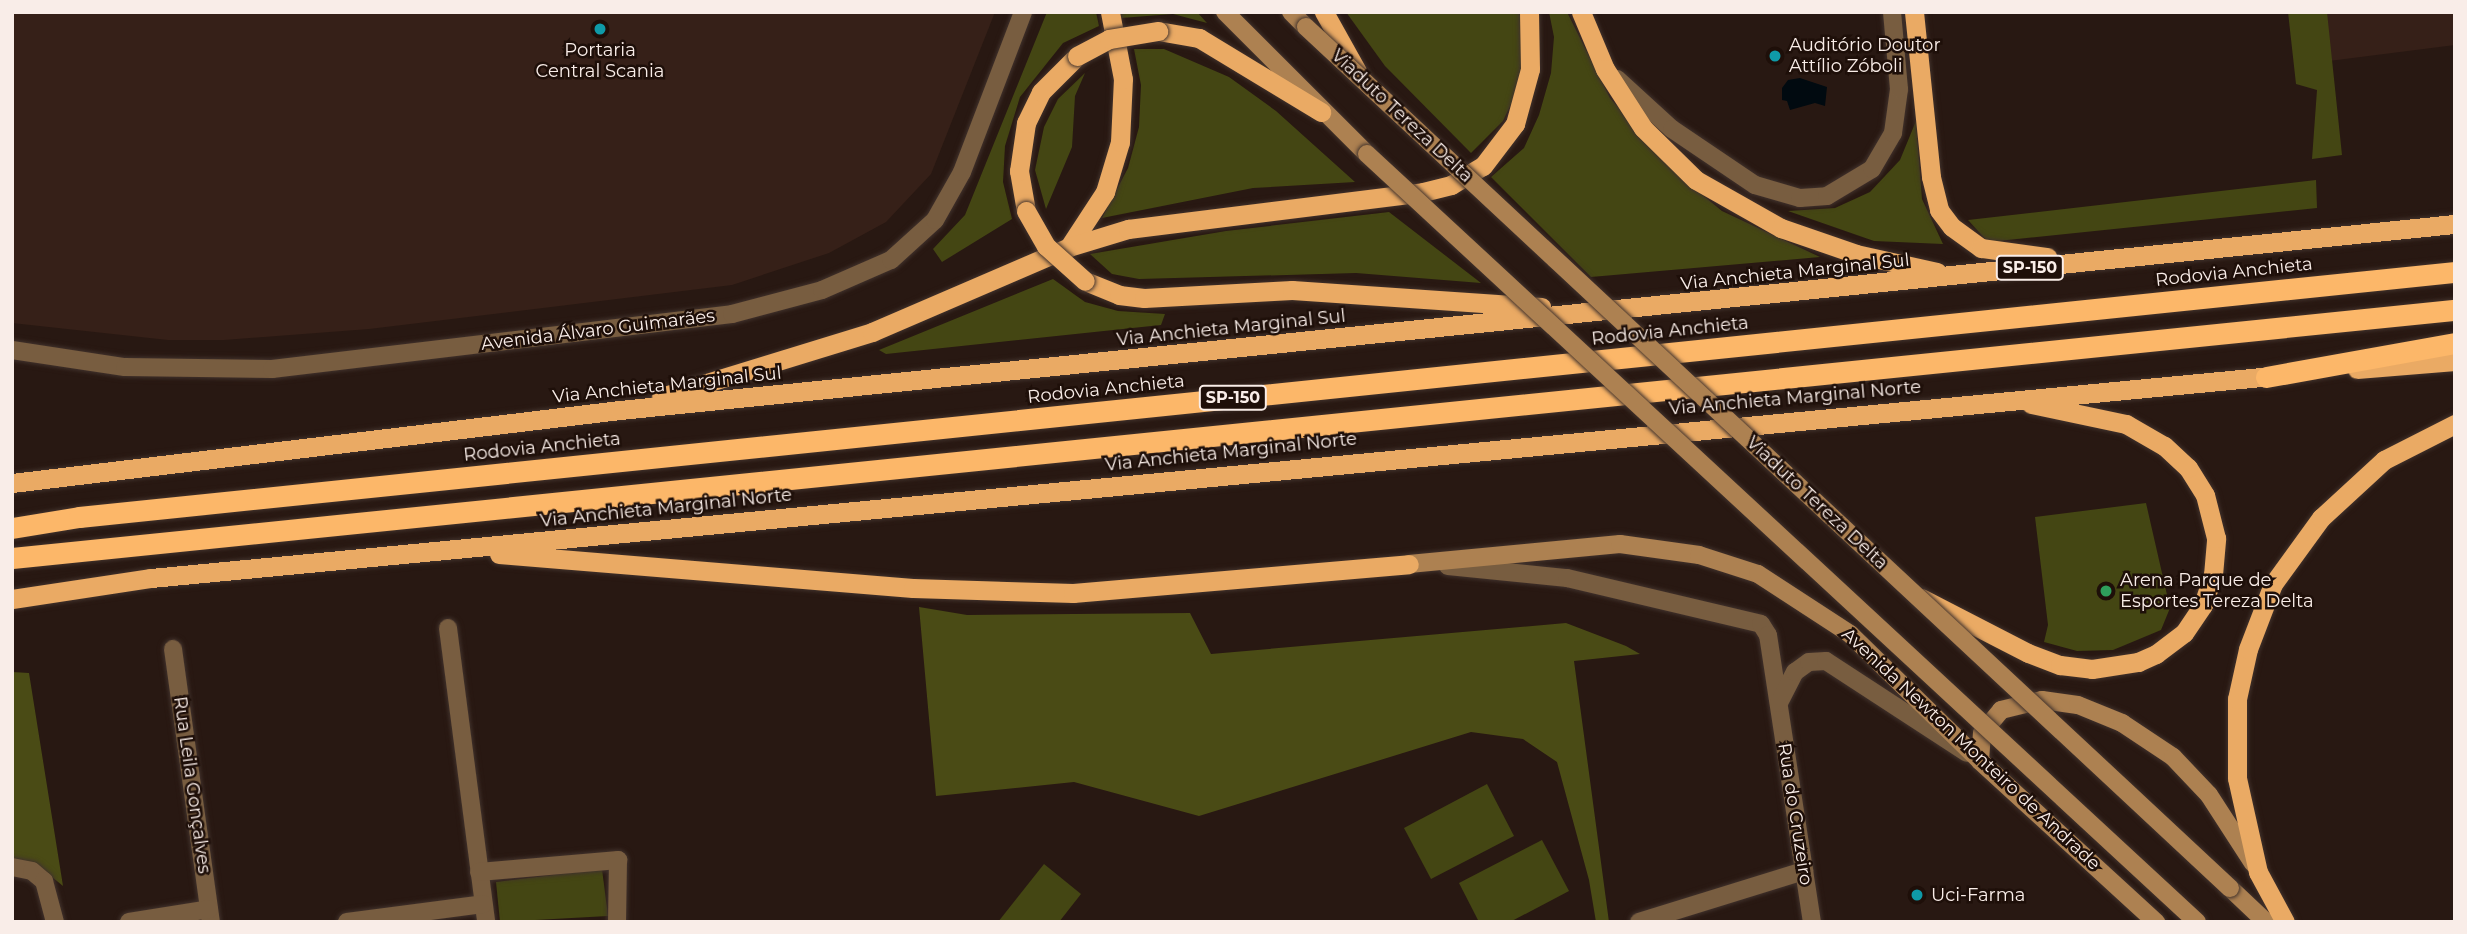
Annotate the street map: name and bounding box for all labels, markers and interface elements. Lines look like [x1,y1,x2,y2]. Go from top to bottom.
marker: Portaria Central Scania [592,21,608,37]
place label: Auditório Doutor Attílio Zóboli [1789,35,1941,78]
place label: Portaria Central Scania [536,40,664,82]
street label: Viaduto Tereza Delta [1327,45,1477,187]
marker: Auditório Doutor Attílio Zóboli [1767,48,1783,64]
street label: Via Anchieta Marginal Sul [1680,249,1910,295]
street label: Rodovia Anchieta [2154,253,2314,291]
road number: SP-150 [1995,256,2065,280]
street label: Avenida Álvaro Guimarães [480,305,716,355]
street label: Via Anchieta Marginal Sul [1116,305,1346,351]
street label: Rodovia Anchieta [1590,312,1750,350]
street label: Via Anchieta Marginal Sul [552,362,782,408]
street label: Rodovia Anchieta [1026,370,1186,408]
street label: Via Anchieta Marginal Norte [1668,376,1922,420]
road number: SP-150 [1198,386,1268,410]
street label: Rodovia Anchieta [462,428,622,466]
street label: Via Anchieta Marginal Norte [1104,428,1358,476]
street label: Viaduto Tereza Delta [1742,432,1892,574]
street label: Via Anchieta Marginal Norte [539,484,793,532]
place label: Arena Parque de Esportes Tereza Delta [2120,570,2314,612]
marker: Arena Parque de Esportes Tereza Delta [2098,583,2114,599]
street label: Avenida Newton Monteiro de Andrade [1837,623,2105,875]
street label: Rua Leila Gonçalves [169,695,215,875]
street label: Rua do Cruzeiro [1773,741,1817,887]
place label: Uci-Farma [1931,884,2025,906]
marker: Uci-Farma [1909,887,1925,903]

